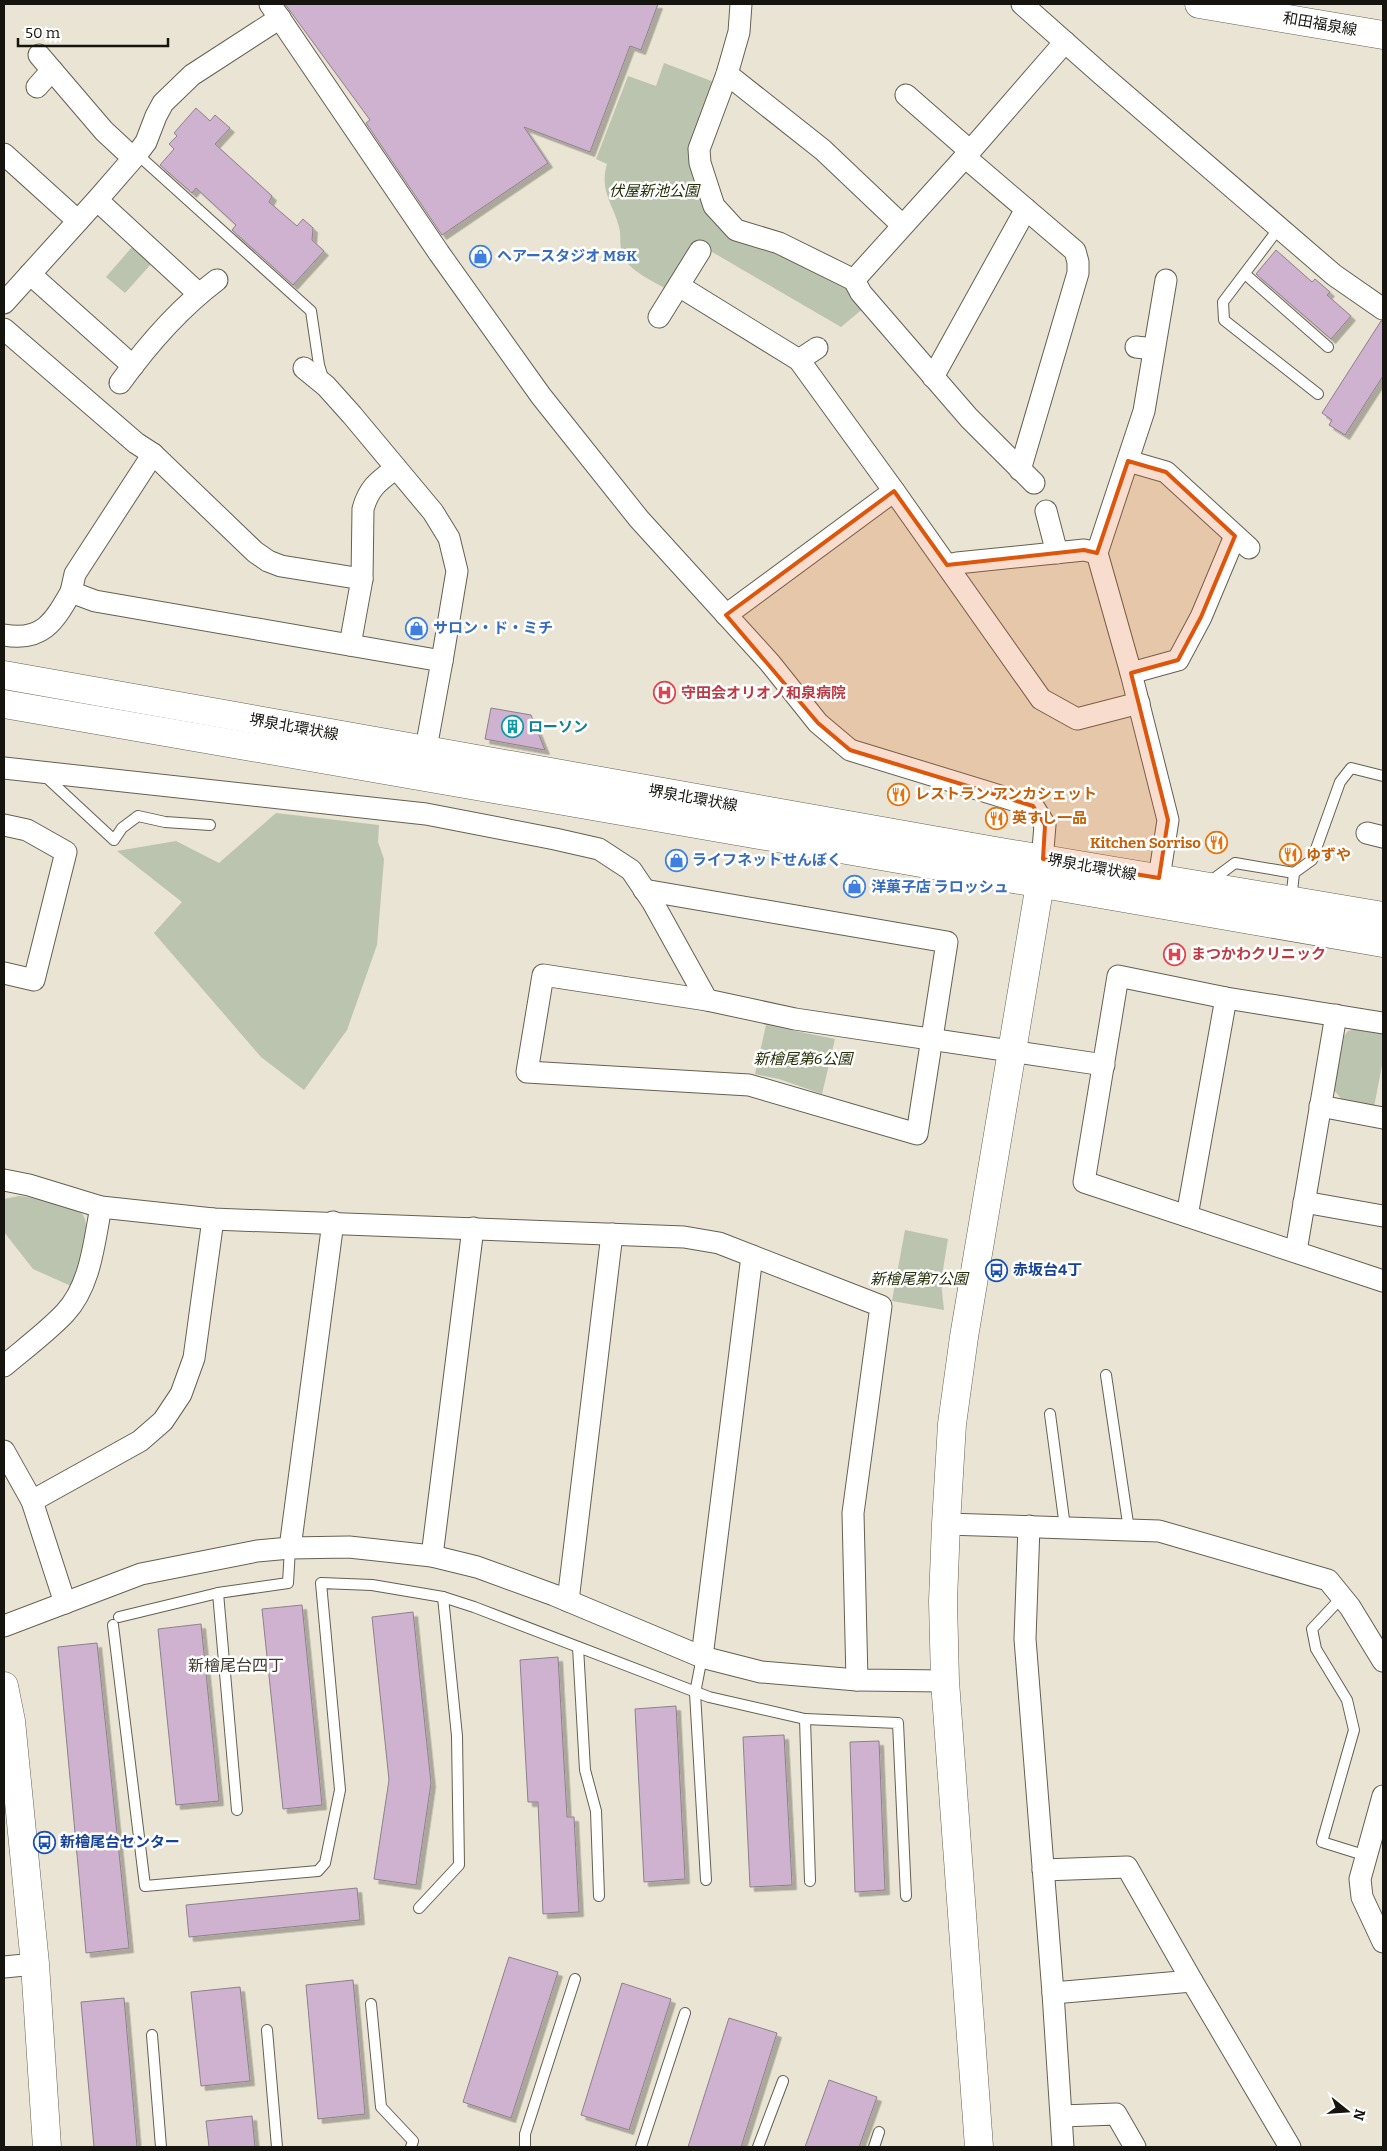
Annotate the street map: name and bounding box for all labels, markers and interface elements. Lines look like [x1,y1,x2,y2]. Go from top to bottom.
street label: 和田福泉線 [1281,9,1359,39]
scale bar [18,15,168,47]
text: 50 m [25,24,61,42]
park label: 伏屋新池公園 [609,182,701,200]
shop icon: ヘアースタジオ M&K [469,244,493,268]
place label: ヘアースタジオ M&K [497,247,637,265]
shop icon: サロン・ド・ミチ [405,616,429,640]
place label: サロン・ド・ミチ [433,619,553,637]
hospital icon: 守田会オリオノ和泉病院 [653,681,677,705]
place label: 守田会オリオノ和泉病院 [681,684,846,702]
street label: 堺泉北環状線 [248,710,340,744]
building icon: ローソン [500,715,524,739]
place label: ローソン [528,718,588,736]
street label: 堺泉北環状線 [647,781,739,815]
restaurant icon: レストラン アンカシェット [887,782,911,806]
place label: レストラン アンカシェット [915,785,1097,803]
restaurant icon: 英すし一品 [984,806,1008,830]
place label: 英すし一品 [1012,809,1087,827]
restaurant icon: Kitchen Sorriso [1205,831,1229,855]
place label: Kitchen Sorriso [1090,834,1201,852]
restaurant icon: ゆずや [1278,843,1302,867]
place label: ゆずや [1306,846,1351,864]
shop icon: ライフネットせんぼく [664,848,688,872]
street label: 堺泉北環状線 [1046,850,1138,884]
place label: ライフネットせんぼく [692,851,842,869]
shop icon: 洋菓子店 ラロッシュ [843,875,867,899]
place label: 洋菓子店 ラロッシュ [871,878,1009,896]
hospital icon: まつかわクリニック [1163,942,1187,966]
place label: まつかわクリニック [1191,945,1326,963]
park label: 新檜尾第6公園 [754,1050,854,1068]
bus stop icon: 赤坂台4丁 [985,1258,1009,1282]
place label: 赤坂台4丁 [1013,1261,1082,1279]
park label: 新檜尾第7公園 [870,1270,970,1288]
district label: 新檜尾台四丁 [188,1656,284,1675]
bus stop icon: 新檜尾台センター [32,1830,56,1854]
place label: 新檜尾台センター [60,1833,180,1851]
north arrow [1322,2086,1372,2136]
text: N [1349,2107,1369,2122]

